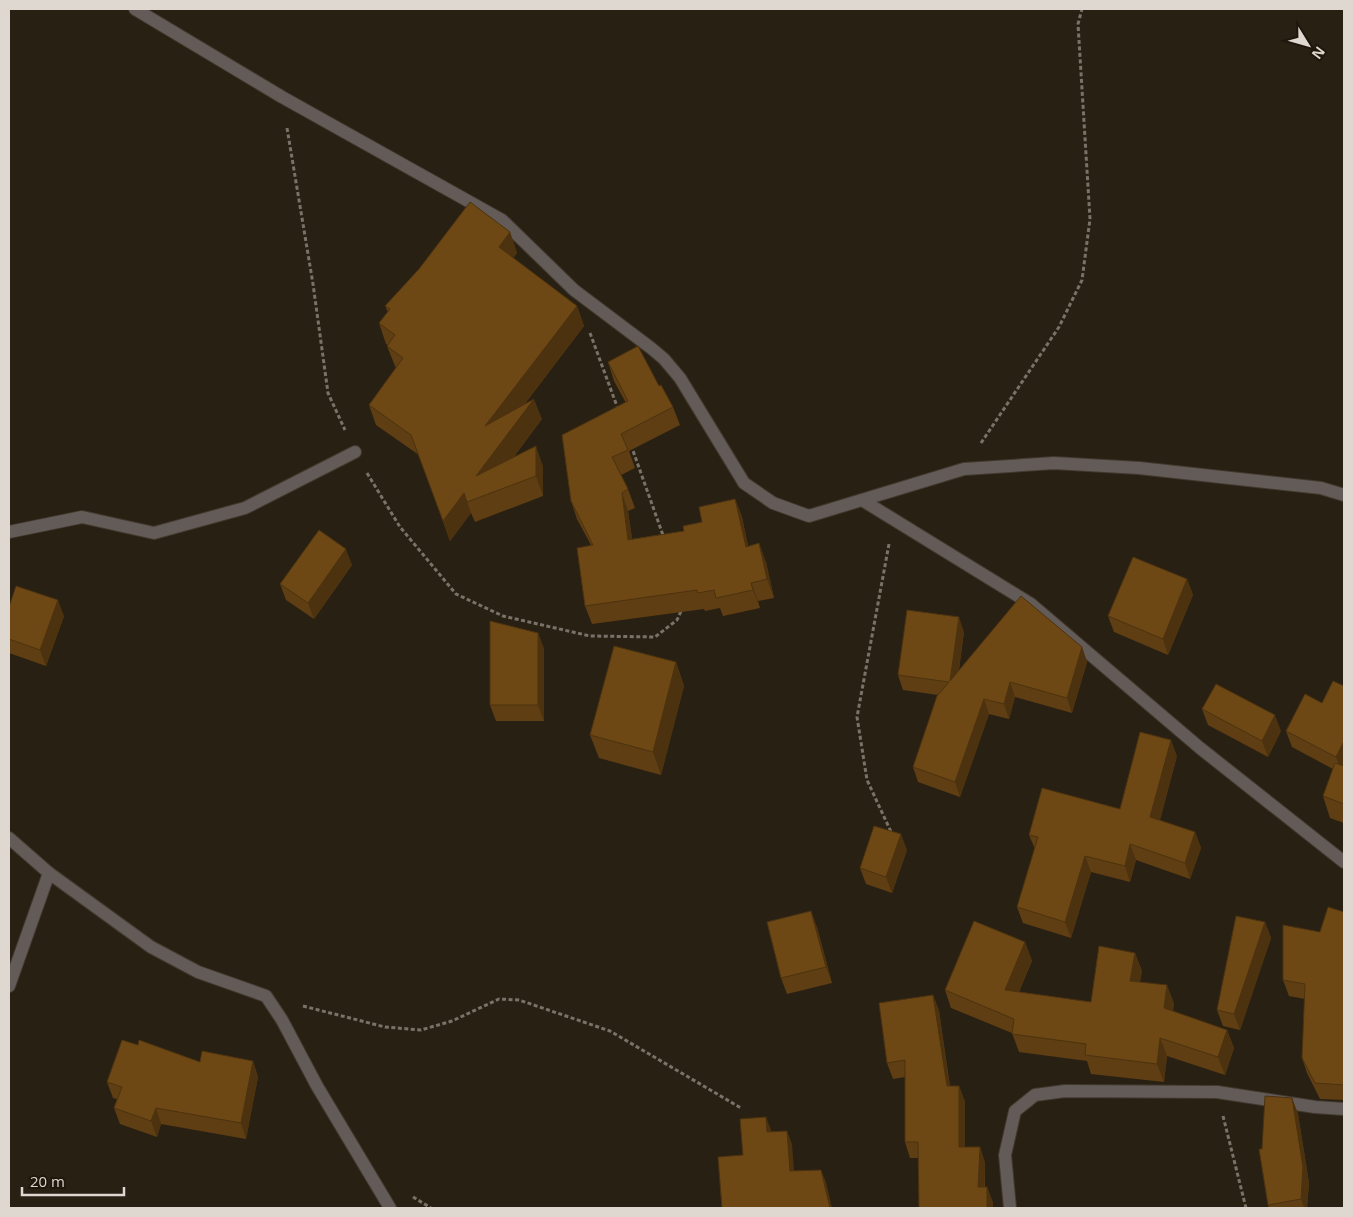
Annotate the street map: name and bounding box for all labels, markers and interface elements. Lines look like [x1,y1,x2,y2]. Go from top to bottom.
north arrow [1283,20,1333,70]
text: N [1308,43,1330,63]
scale bar [22,1164,125,1196]
text: 20 m [30,1171,65,1191]

